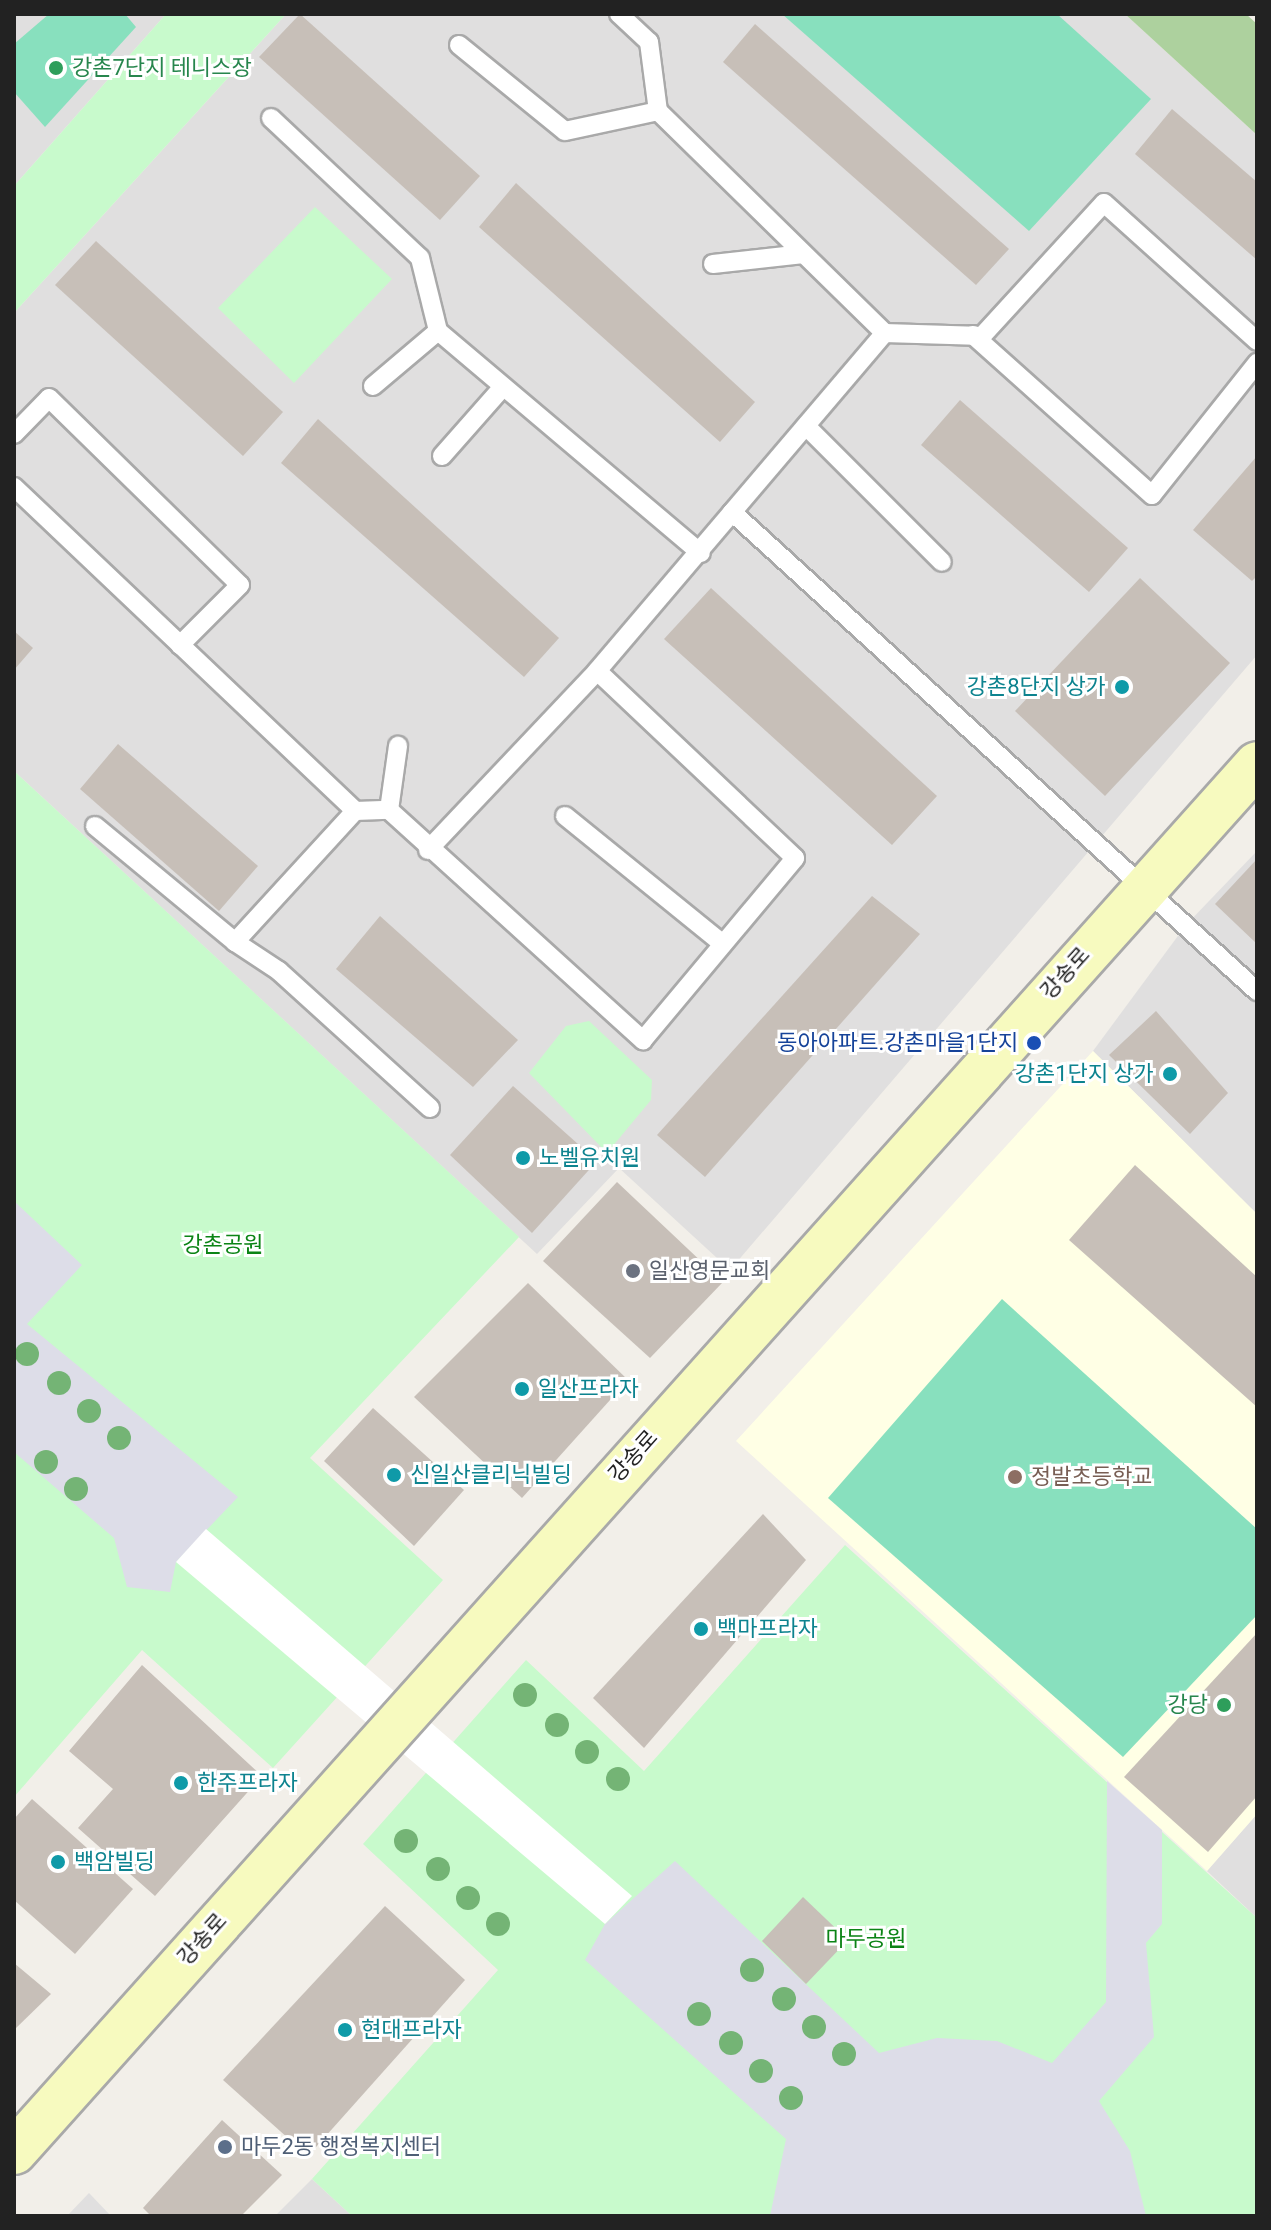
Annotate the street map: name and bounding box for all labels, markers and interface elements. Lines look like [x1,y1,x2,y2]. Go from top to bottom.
place label: 강촌7단지 테니스장 [72,55,252,81]
marker: 강촌7단지 테니스장 [47,59,65,77]
place label: 강촌8단지 상가 [967,674,1106,700]
marker: 강촌8단지 상가 [1113,678,1131,696]
street label: 강송로 [1035,942,1095,1004]
place label: 동아아파트.강촌마을1단지 [777,1030,1018,1056]
marker: 동아아파트.강촌마을1단지 [1025,1034,1043,1052]
place label: 강촌1단지 상가 [1015,1061,1154,1087]
marker: 강촌1단지 상가 [1161,1065,1179,1083]
place label: 노벨유치원 [539,1145,640,1171]
marker: 노벨유치원 [514,1149,532,1167]
park label: 강촌공원 [183,1232,263,1258]
place label: 일산영문교회 [649,1258,770,1284]
marker: 일산영문교회 [624,1262,642,1280]
place label: 일산프라자 [538,1376,639,1402]
marker: 일산프라자 [513,1380,531,1398]
street label: 강송로 [603,1425,663,1487]
place label: 신일산클리닉빌딩 [410,1462,572,1488]
place label: 정발초등학교 [1031,1464,1152,1490]
marker: 신일산클리닉빌딩 [385,1466,403,1484]
marker: 정발초등학교 [1006,1468,1024,1486]
place label: 백마프라자 [717,1616,818,1642]
marker: 백마프라자 [692,1620,710,1638]
place label: 강당 [1168,1692,1208,1718]
marker: 강당 [1215,1696,1233,1714]
place label: 한주프라자 [197,1770,298,1796]
marker: 한주프라자 [172,1774,190,1792]
place label: 백암빌딩 [74,1849,155,1875]
marker: 백암빌딩 [49,1853,67,1871]
street label: 강송로 [172,1908,232,1970]
park label: 마두공원 [826,1926,906,1952]
place label: 현대프라자 [361,2017,462,2043]
marker: 현대프라자 [336,2021,354,2039]
place label: 마두2동 행정복지센터 [241,2134,441,2160]
marker: 마두2동 행정복지센터 [216,2138,234,2156]

